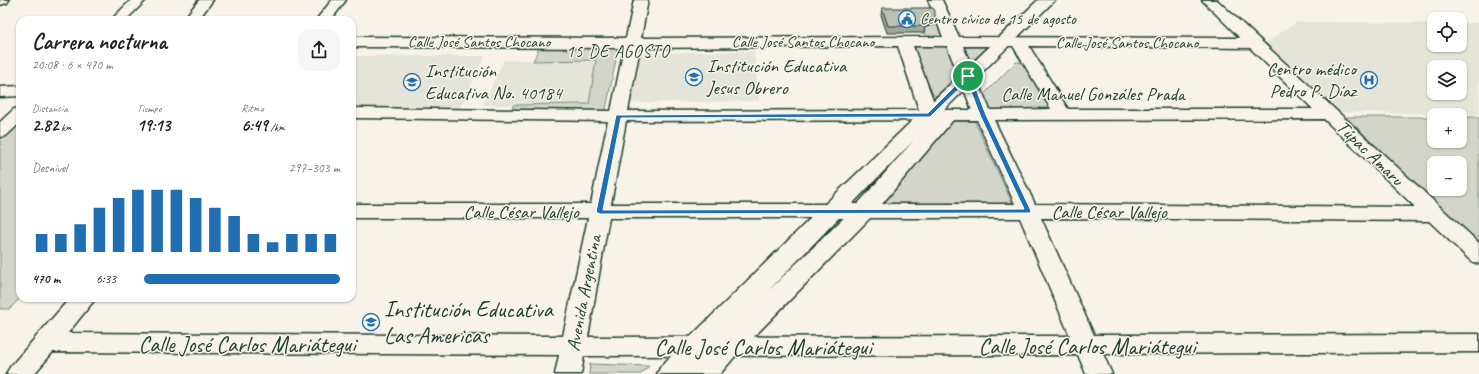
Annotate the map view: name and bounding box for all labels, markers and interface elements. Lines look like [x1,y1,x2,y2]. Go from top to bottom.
public building icon: Centro cívico de 15 de agosto [897,9,917,29]
place label: Centro cívico de 15 de agosto [920,9,1077,29]
map controls [1427,12,1467,196]
button: locate [1427,12,1467,52]
text: Carrera nocturna [32,28,167,56]
button: share [298,29,340,71]
street label: Calle José Santos Chocano [408,32,552,52]
street label: Calle José Santos Chocano [732,32,876,52]
street label: Calle José Santos Chocano [1056,33,1200,53]
district label: 15 DE AGOSTO [566,41,672,62]
place label: Institución Educativa Jesus Obrero [706,54,848,100]
text: 20:08 · 6 × 470 m [32,57,113,73]
place label: Centro médico Pedro P. Díaz [1267,57,1358,103]
place label: Institución Educativa No. 40184 [425,59,564,105]
pin [951,59,985,93]
button: layers [1427,60,1467,100]
icon: arrive [957,65,979,87]
school or university icon: Institución Educativa Jesus Obrero [684,67,704,87]
hospital icon: Centro médico Pedro P. Díaz [1359,70,1379,90]
school or university icon: Institución Educativa No. 40184 [402,72,422,92]
street label: Calle Manuel Gonzáles Prada [1001,82,1187,106]
text: Distancia [32,101,68,115]
text: Tiempo [137,101,162,115]
text: Ritmo [241,101,264,115]
button: + [1427,108,1467,148]
text: 2.82 [32,115,58,136]
text: 19:13 [137,115,170,136]
text: 6:49 [241,115,268,136]
street label: Túpac Amaru [1331,115,1409,192]
text: km [58,120,72,134]
text: /km [268,120,285,134]
button: − [1427,156,1467,196]
text: Desnivel [32,160,67,176]
text: 297–303 m [289,160,340,176]
street label: Calle César Vallejo [463,200,580,224]
street label: Calle César Vallejo [1051,200,1168,224]
street label: Avenida Argentina [561,231,607,353]
text: 470 m [32,271,60,287]
text: 6:33 [96,271,116,287]
place label: Institución Educativa Las Americas [384,295,555,350]
school or university icon: Institución Educativa Las Americas [361,312,381,332]
street label: Calle José Carlos Mariátegui [138,330,358,359]
street label: Calle José Carlos Mariátegui [978,332,1198,361]
street label: Calle José Carlos Mariátegui [654,333,874,362]

